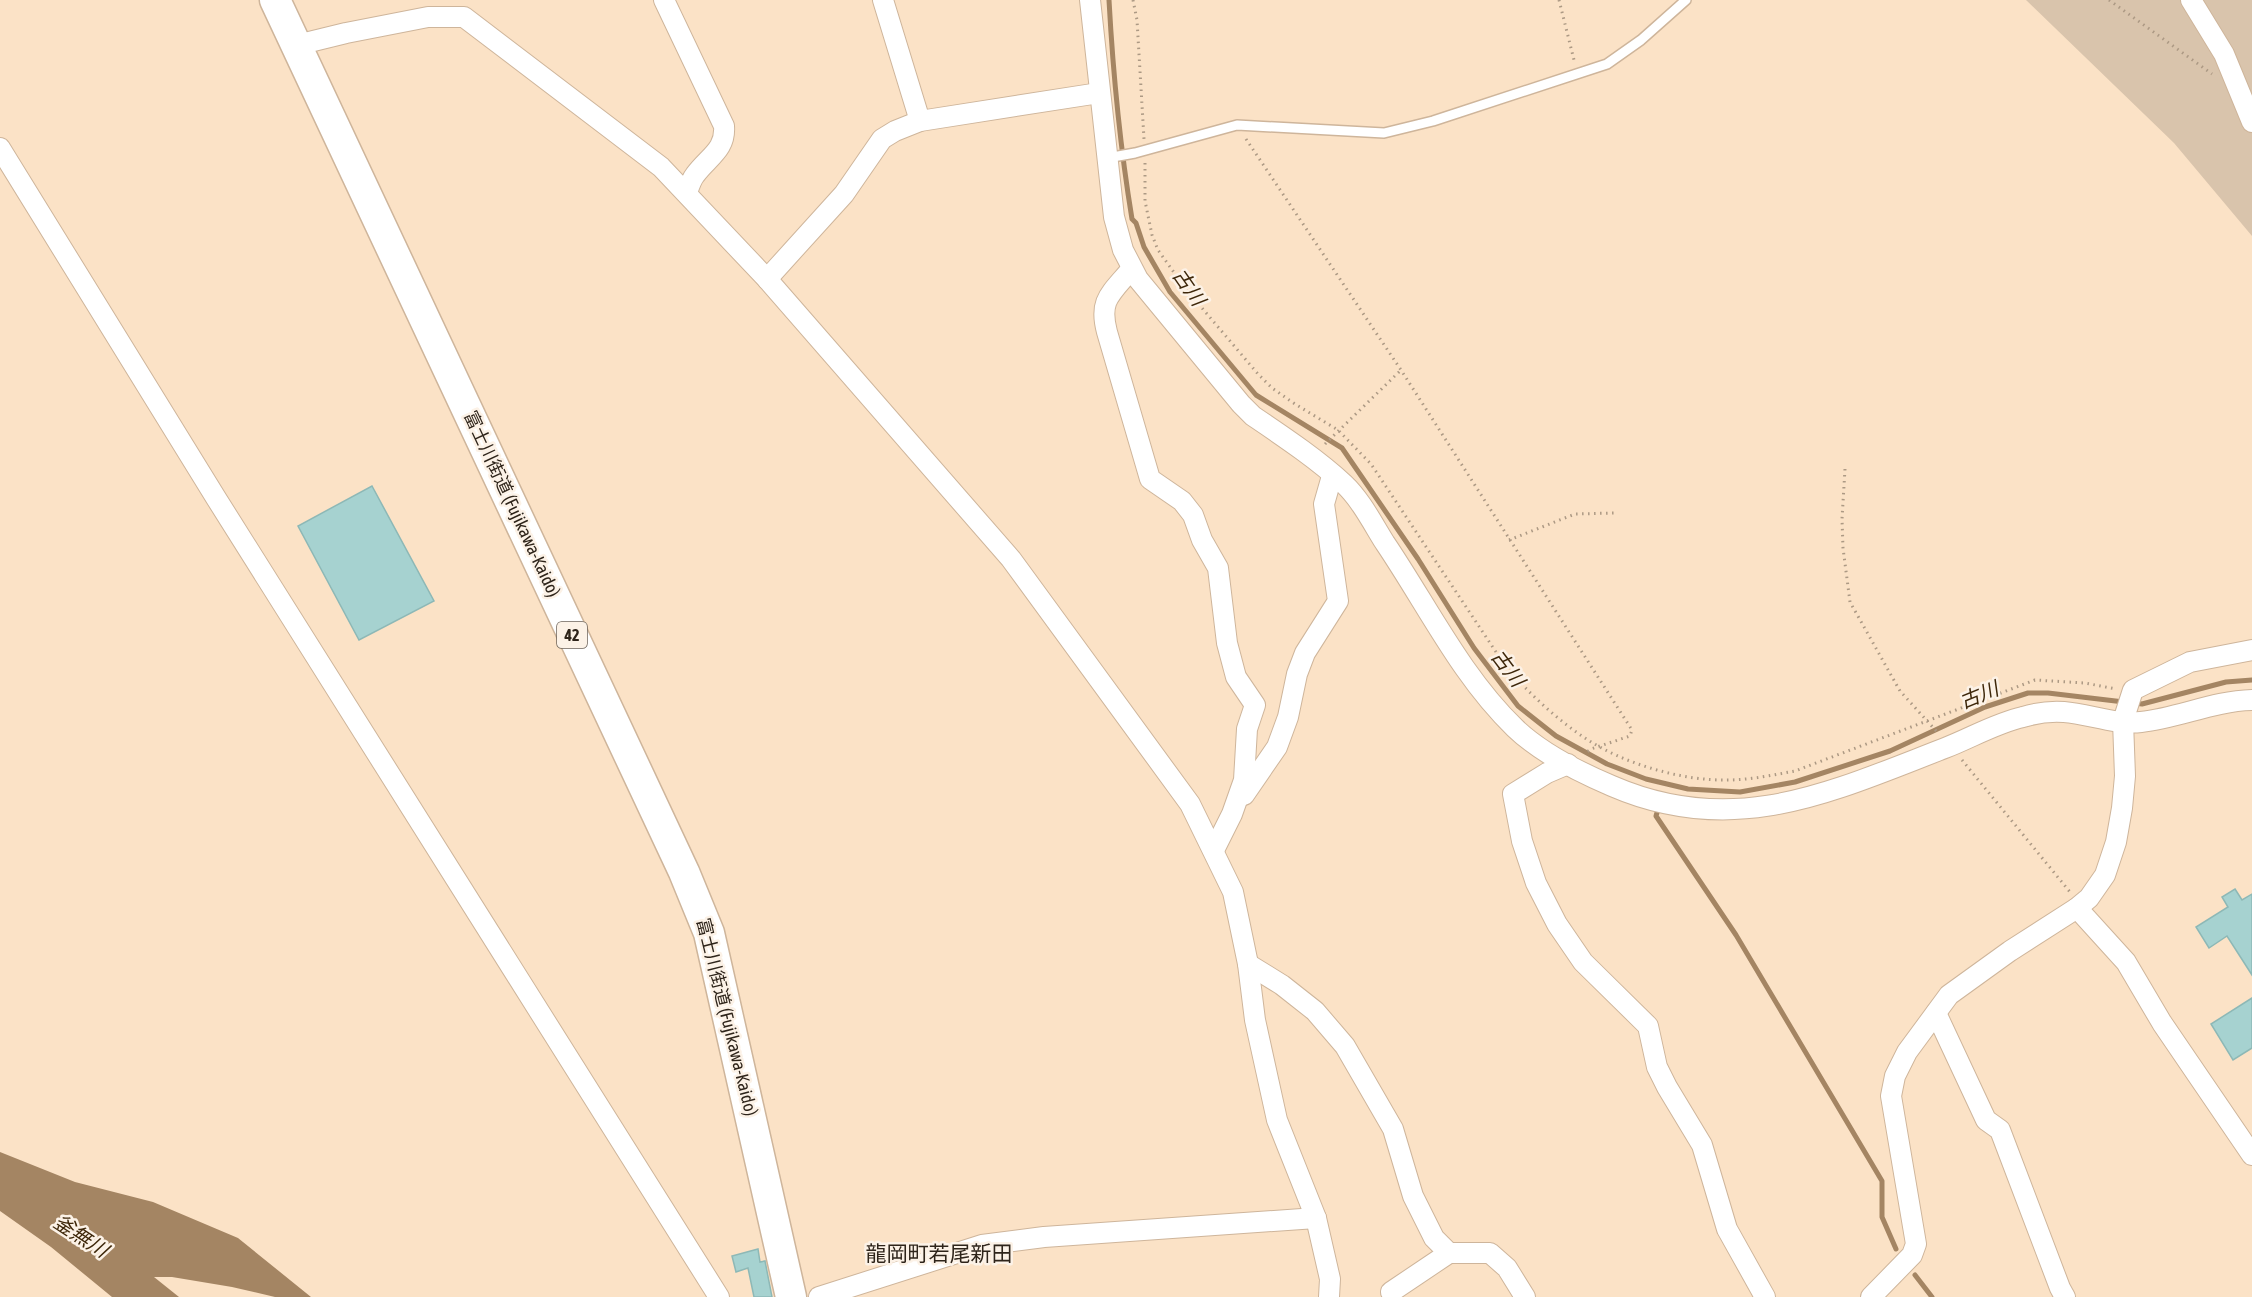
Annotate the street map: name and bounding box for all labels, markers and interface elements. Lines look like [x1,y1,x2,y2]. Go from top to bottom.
water label: 古川 [1169,264,1211,311]
street label: 富士川街道 (Fujikawa-Kaido) [460,407,565,600]
road number: 42 [557,622,587,648]
water label: 古川 [1487,645,1531,692]
water label: 古川 [1956,676,2004,713]
street label: 富士川街道 (Fujikawa-Kaido) [693,916,762,1118]
water label: 釜無川 [50,1210,114,1263]
district label: 龍岡町若尾新田 [866,1241,1013,1265]

